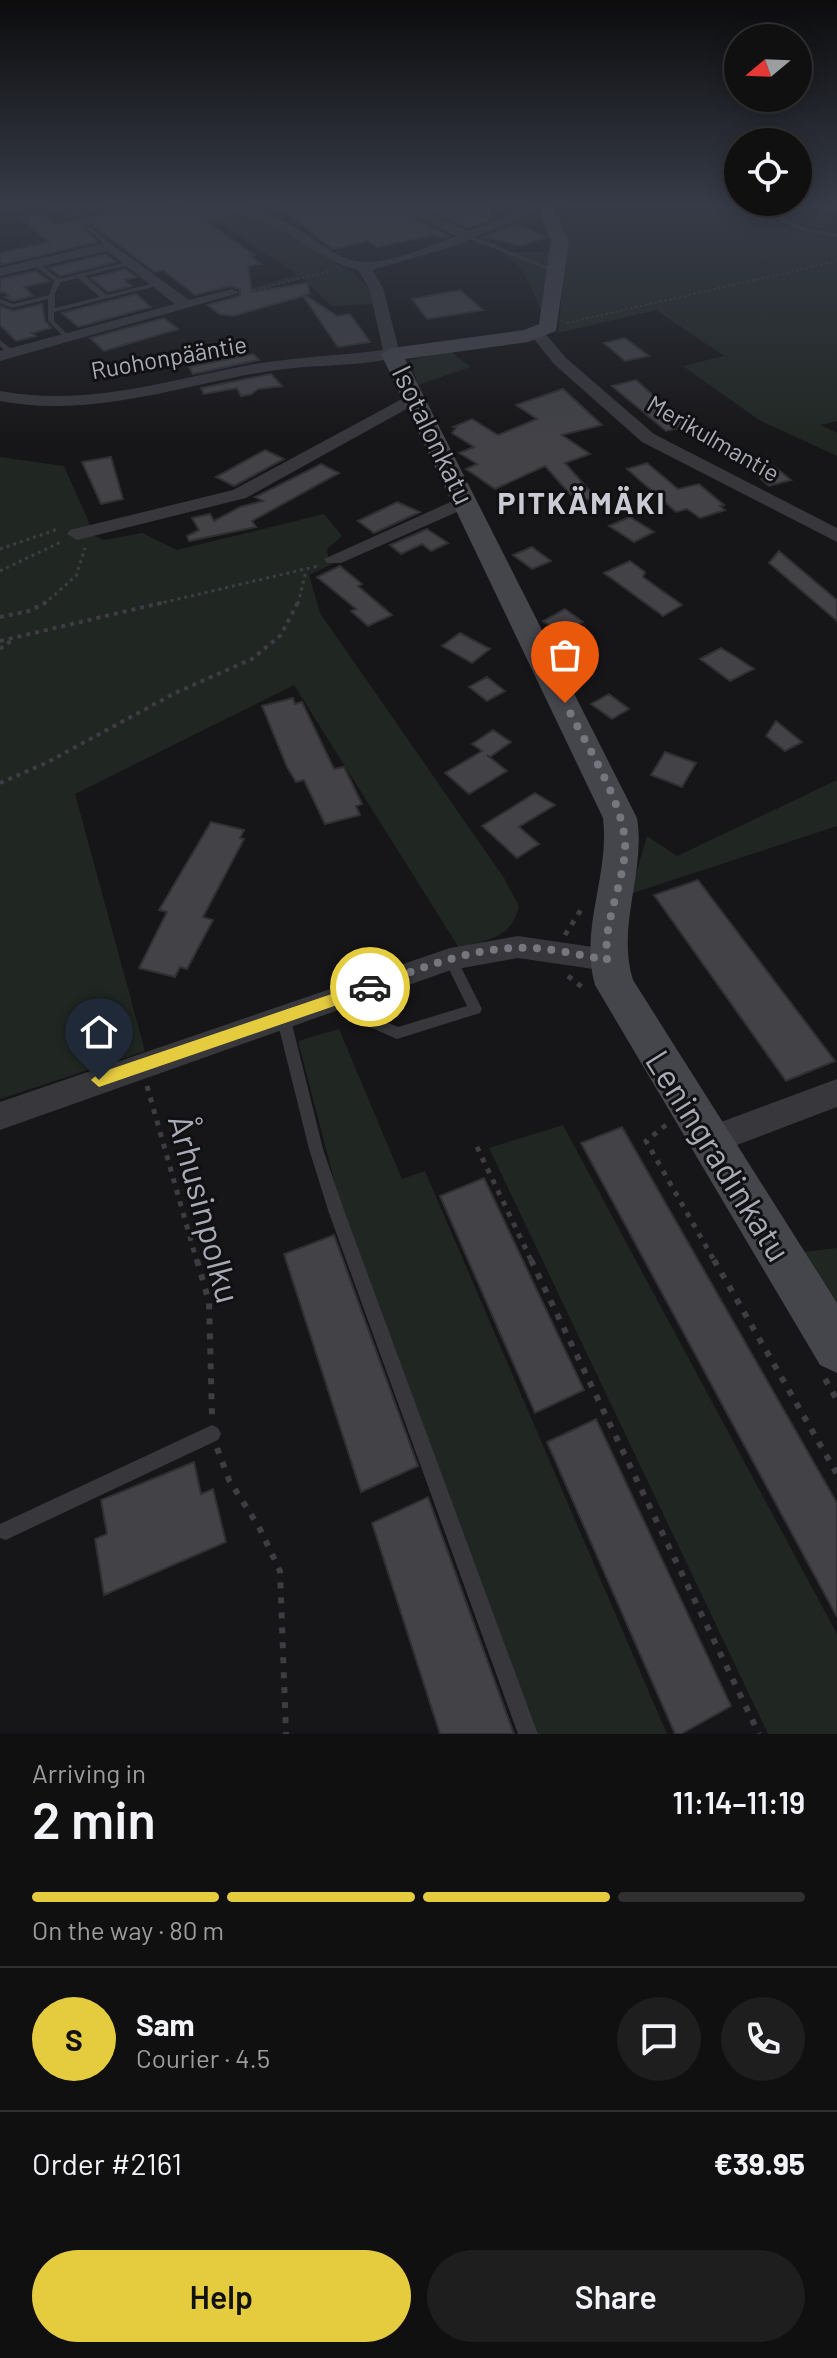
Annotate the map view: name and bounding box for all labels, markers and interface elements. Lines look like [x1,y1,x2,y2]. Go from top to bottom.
north arrow [724,24,812,112]
map controls [724,24,812,216]
button: locate [724,128,812,216]
street label: Ruohonpääntie [89,329,249,384]
street label: Isotalonkatu [386,360,482,510]
street label: Merikulmantie [642,388,785,487]
district label: PITKÄMÄKI [498,484,666,520]
pin [531,621,599,703]
icon: bag [543,633,587,677]
courier [330,947,410,1027]
icon: car [348,965,392,1009]
pin [65,998,133,1080]
icon: home [77,1010,121,1054]
street label: Leningradinkatu [638,1042,800,1268]
street label: Århusinpolku [161,1110,252,1307]
text: Arriving in [32,1757,146,1788]
text: 11:14–11:19 [672,1784,805,1820]
text: 2 min [32,1787,156,1849]
text: On the way · 80 m [32,1914,224,1945]
button: chat [617,1997,701,2081]
button: phone [721,1997,805,2081]
text: Sam [136,2006,195,2042]
text: S [65,2021,83,2057]
text: Courier · 4.5 [136,2042,270,2073]
text: Order #2161 [32,2145,182,2181]
text: €39.95 [714,2145,805,2181]
button: Help [32,2250,411,2342]
button: Share [427,2250,805,2342]

